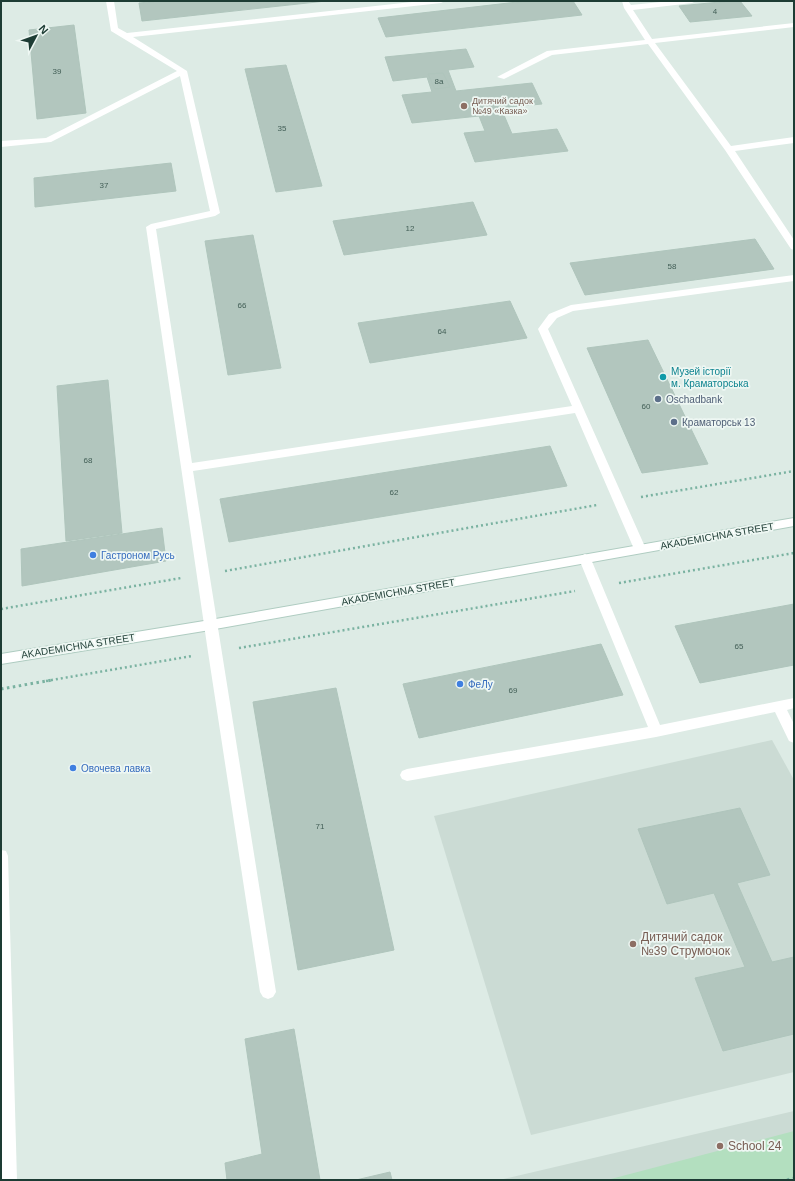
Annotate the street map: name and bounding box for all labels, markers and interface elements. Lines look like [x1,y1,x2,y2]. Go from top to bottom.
house number: 4 [713,7,718,16]
north arrow [16,16,56,56]
text: N [36,23,51,36]
house number: 39 [53,67,62,76]
house number: 8а [435,77,444,86]
place label: Дитячий садок №49 «Казка» [472,96,533,116]
marker: Дитячий садок №49 «Казка» [459,101,469,111]
house number: 35 [278,124,287,133]
house number: 37 [100,181,109,190]
house number: 12 [406,224,415,233]
house number: 58 [668,262,677,271]
house number: 66 [238,301,247,310]
house number: 64 [438,327,447,336]
place label: Музей історії м. Краматорська [671,366,749,389]
marker: Музей історії м. Краматорська [658,372,668,382]
marker: Oschadbank [653,394,663,404]
place label: Oschadbank [666,394,723,405]
house number: 60 [642,402,651,411]
marker: Краматорськ 13 [669,417,679,427]
place label: Краматорськ 13 [682,417,756,428]
house number: 68 [84,456,93,465]
house number: 62 [390,488,399,497]
street label: AKADEMICHNA STREET [659,521,775,551]
marker: Гастроном Русь [88,550,98,560]
place label: Гастроном Русь [101,550,175,561]
street label: AKADEMICHNA STREET [340,577,456,607]
street label: AKADEMICHNA STREET [20,632,136,660]
house number: 65 [735,642,744,651]
marker: ФеЛу [455,679,465,689]
place label: ФеЛу [468,679,493,690]
house number: 69 [509,686,518,695]
marker: Овочева лавка [68,763,78,773]
place label: Овочева лавка [81,763,151,774]
house number: 71 [316,822,325,831]
place label: Дитячий садок №39 Струмочок [641,930,731,958]
marker: Дитячий садок №39 Струмочок [628,939,638,949]
place label: School 24 [728,1139,782,1153]
marker: School 24 [715,1141,725,1151]

